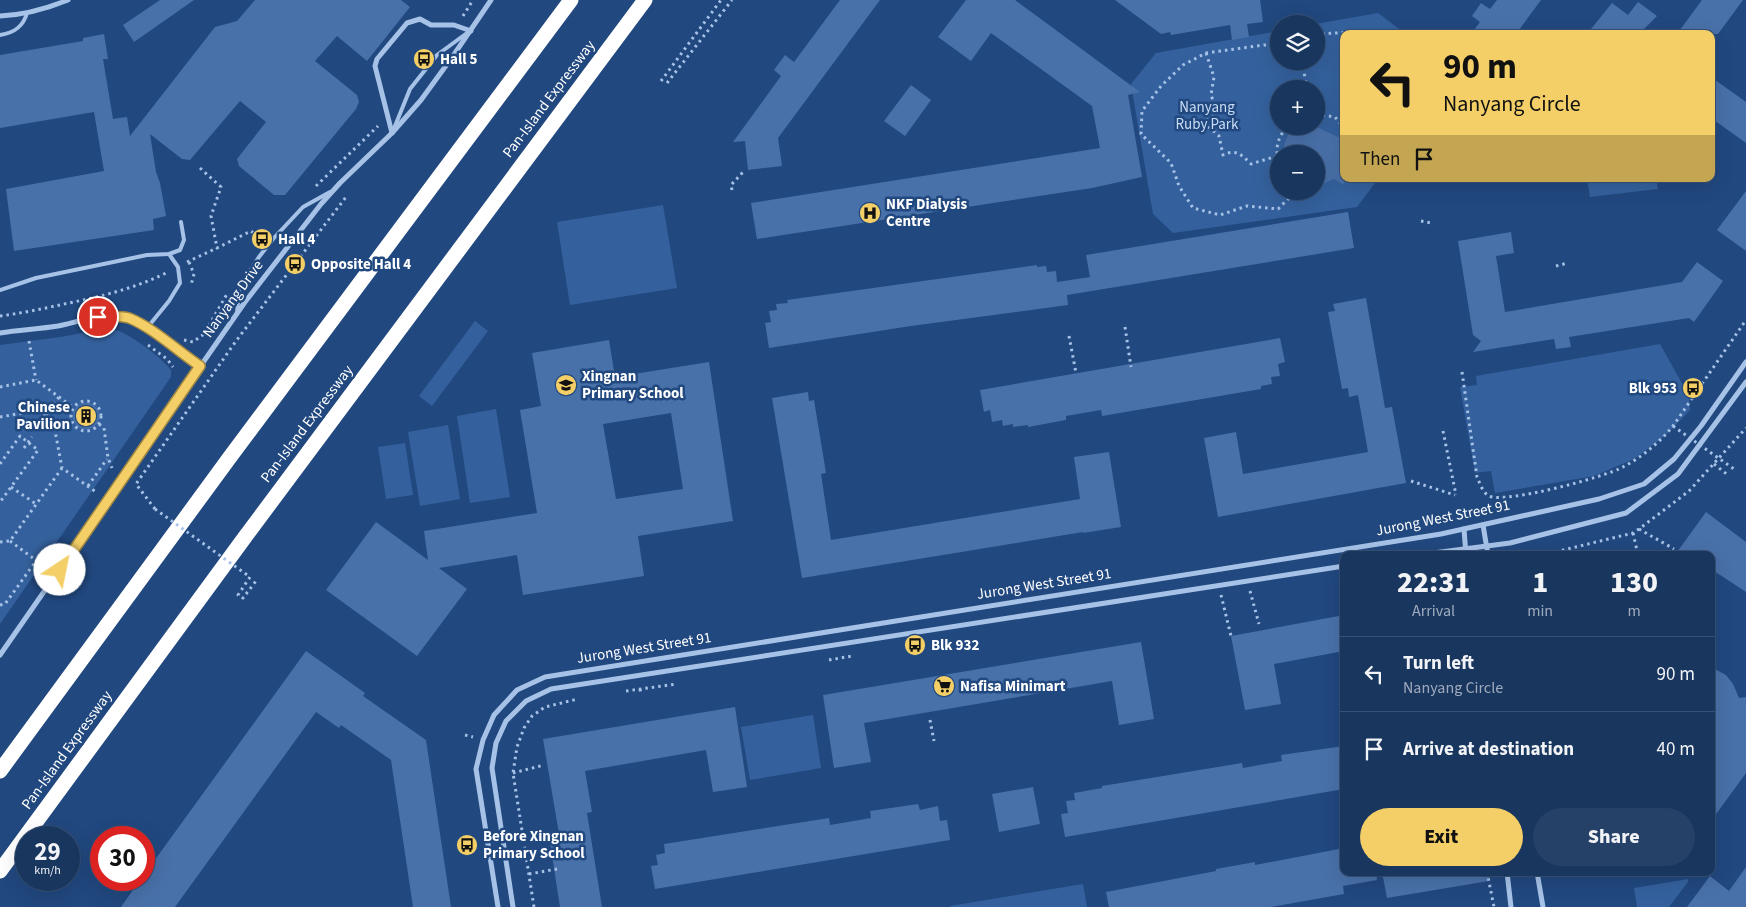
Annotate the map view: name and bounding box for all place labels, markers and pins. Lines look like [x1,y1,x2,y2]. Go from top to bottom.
bus stop icon: Hall 5 [412,47,436,71]
place label: Hall 5 [440,49,478,70]
place label: NKF Dialysis Centre [886,194,968,232]
hospital icon: NKF Dialysis Centre [858,201,882,225]
bus stop icon: Hall 4 [250,227,274,251]
place label: Hall 4 [278,229,316,250]
bus stop icon: Opposite Hall 4 [283,252,307,276]
place label: Opposite Hall 4 [311,254,411,275]
pin [77,296,119,338]
place label: Xingnan Primary School [582,366,684,404]
school or university icon: Xingnan Primary School [554,373,578,397]
bus stop icon: Blk 953 [1681,376,1705,400]
place label: Blk 953 [1629,378,1677,399]
place label: Chinese Pavilion [16,397,70,435]
building icon: Chinese Pavilion [74,404,98,428]
bus stop icon: Blk 932 [903,633,927,657]
place label: Blk 932 [931,635,979,656]
supermarket icon: Nafisa Minimart [932,674,956,698]
place label: Nafisa Minimart [960,676,1066,697]
place label: Before Xingnan Primary School [483,826,585,864]
bus stop icon: Before Xingnan Primary School [455,833,479,857]

